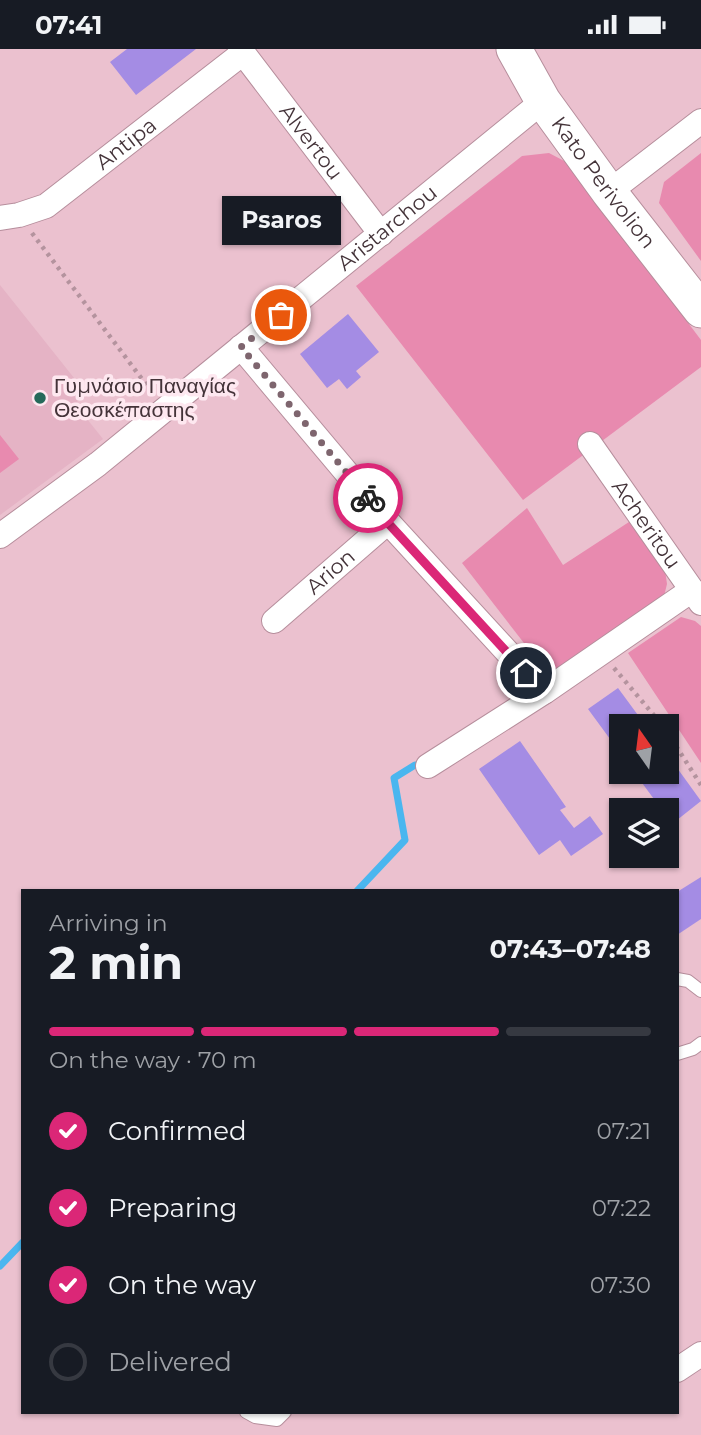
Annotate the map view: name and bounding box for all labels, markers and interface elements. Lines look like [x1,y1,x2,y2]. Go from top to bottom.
text: 07:41 [35,9,102,41]
street label: Alvertou [275,99,348,185]
street label: Kato Perivolion [546,111,661,253]
street label: Antipa [90,112,161,175]
street label: Aristarchou [332,180,442,276]
callout: Psaros [222,196,340,245]
text: Psaros [241,206,322,234]
pin [251,285,311,345]
icon: bag [262,296,300,334]
place label: Γυμνάσιο Παναγίας Θεοσκέπαστης [54,373,236,422]
marker: Γυμνάσιο Παναγίας Θεοσκέπαστης [32,390,48,406]
courier [333,463,403,533]
street label: Acheritou [607,475,686,573]
icon: bike [349,479,387,517]
street label: Arion [301,544,360,599]
pin [496,643,556,703]
icon: home [507,654,545,692]
north arrow [609,714,679,784]
map controls [609,714,679,868]
button: layers [609,798,679,868]
text: Arriving in [49,909,168,937]
text: 07:43–07:48 [489,933,651,965]
text: 2 min [49,934,183,991]
text: On the way · 70 m [49,1046,257,1074]
icon: check [49,1112,87,1150]
text: Confirmed [108,1115,247,1147]
text: 07:21 [597,1117,651,1145]
icon: check [49,1189,87,1227]
text: Preparing [108,1192,237,1224]
text: 07:22 [592,1194,651,1222]
icon: check [49,1266,87,1304]
text: On the way [108,1269,256,1301]
text: 07:30 [590,1271,651,1299]
text: Delivered [108,1346,232,1378]

